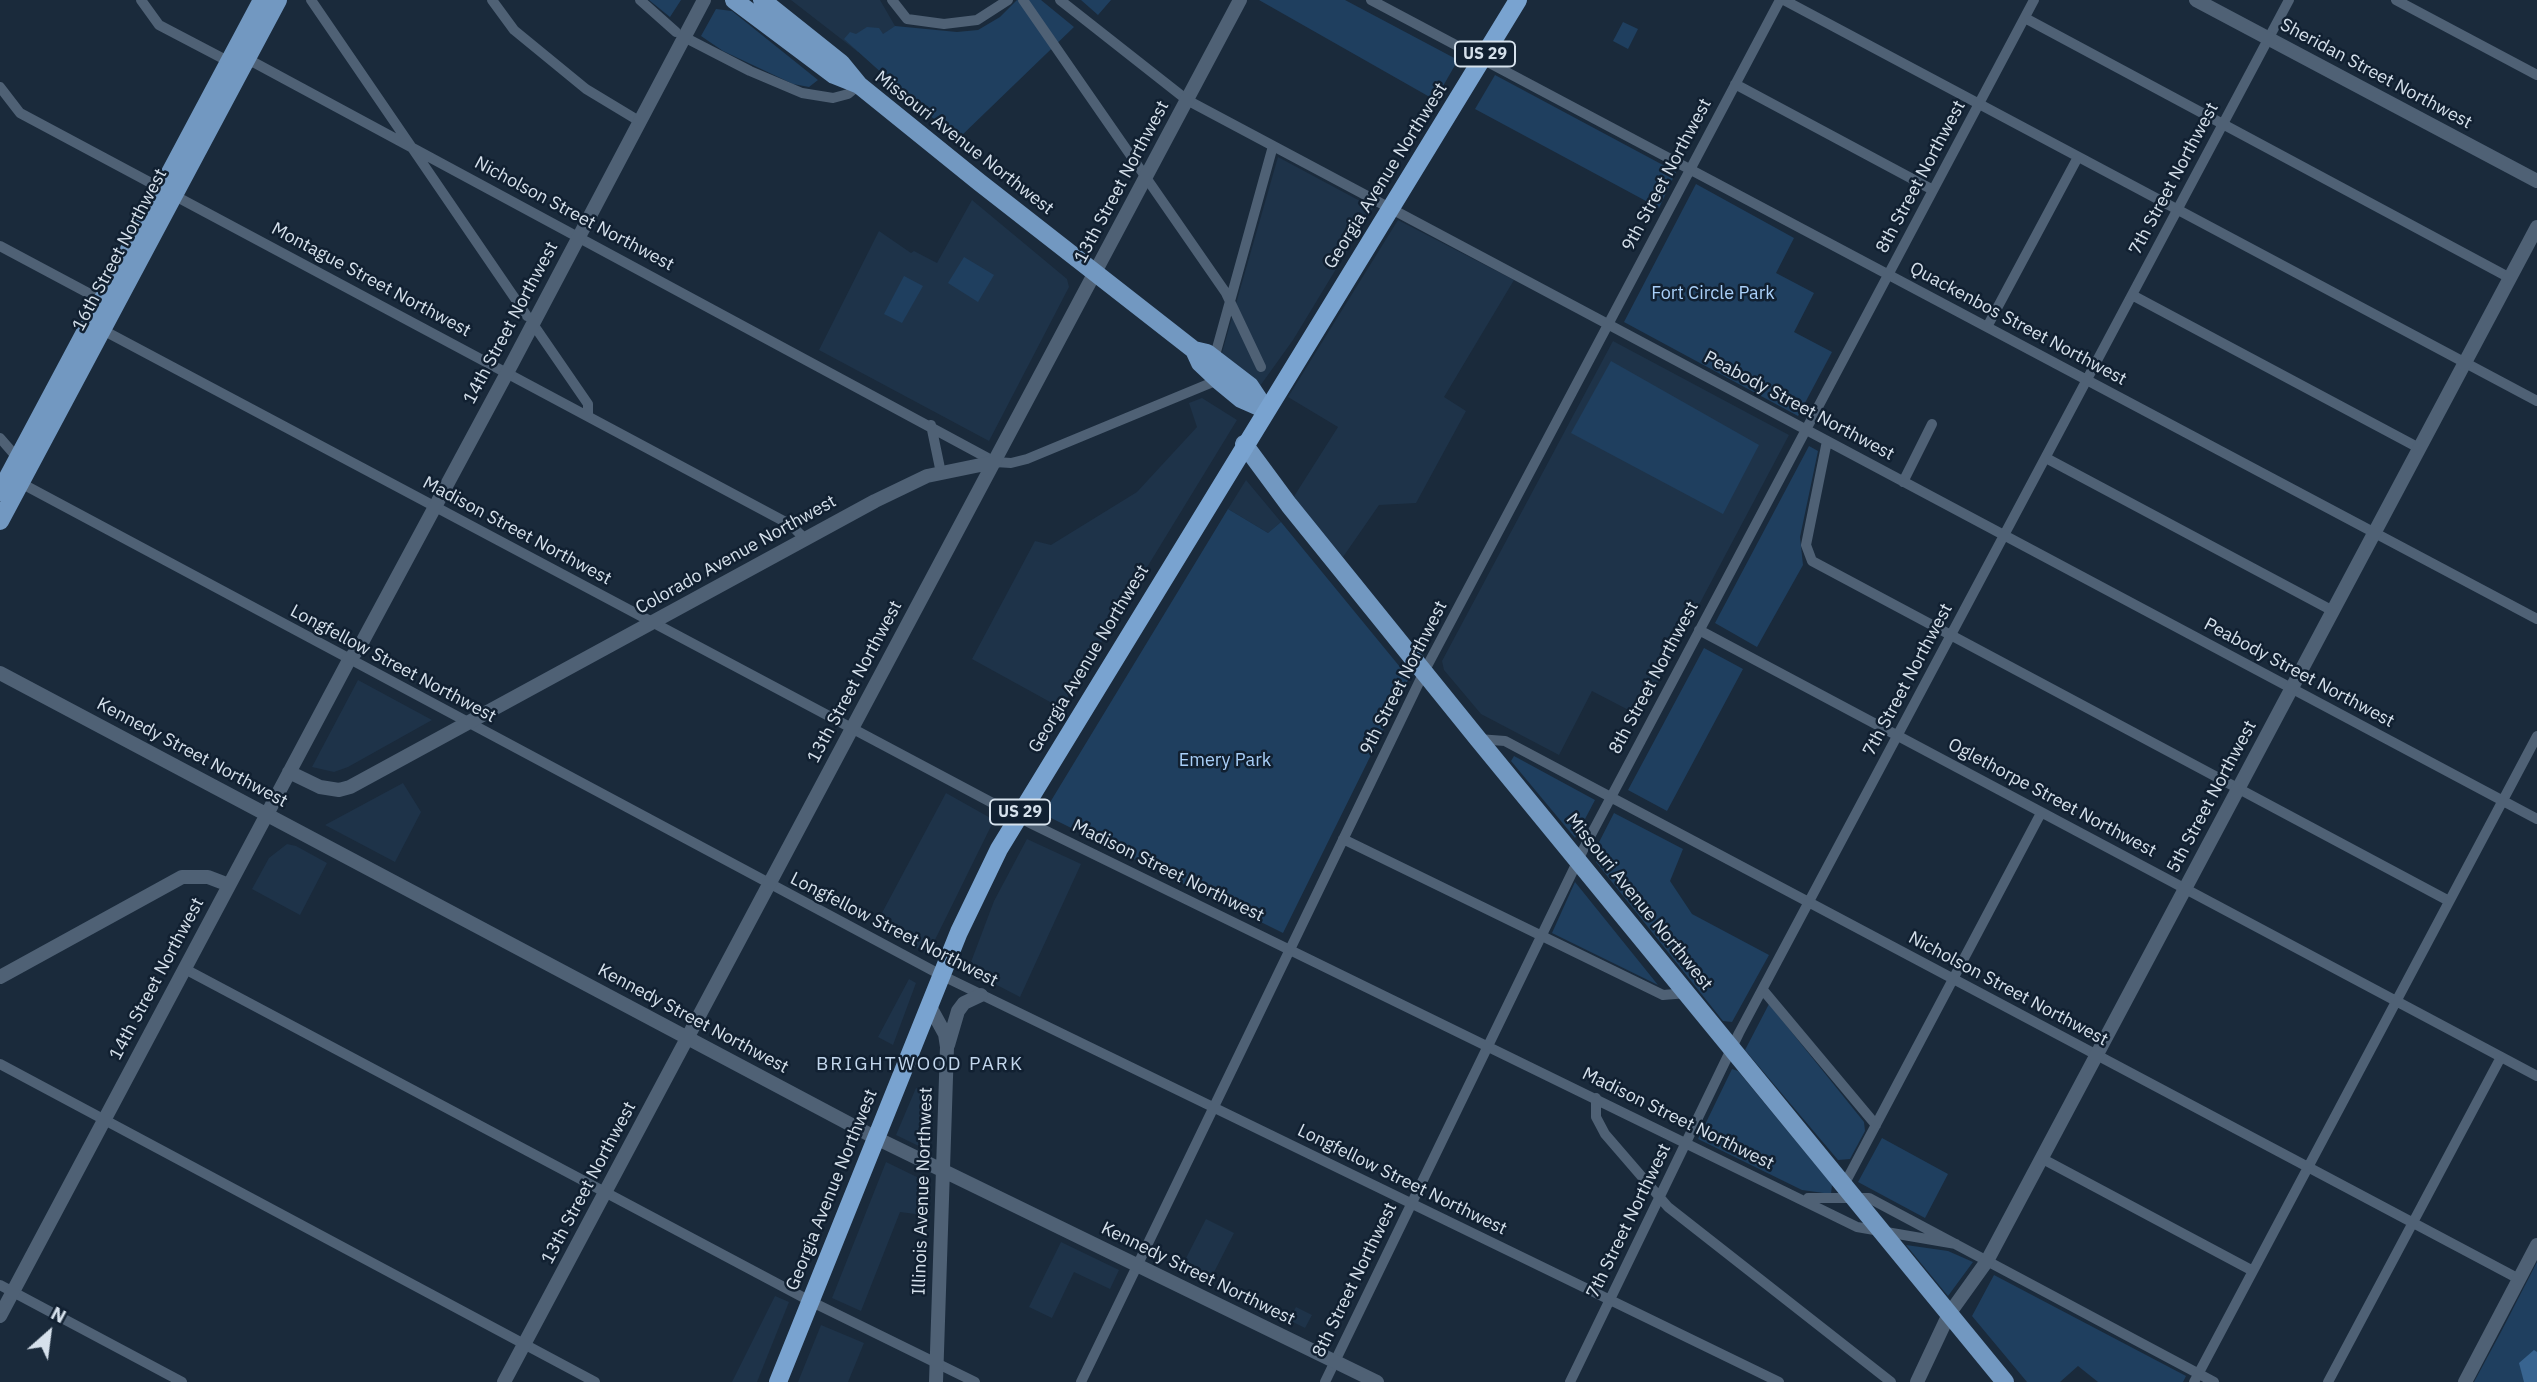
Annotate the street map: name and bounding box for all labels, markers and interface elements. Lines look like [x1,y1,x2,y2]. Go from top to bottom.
street label: Sheridan Street Northwest [2276,14,2476,134]
road number: US 29 [1455,42,1515,66]
street label: Missouri Avenue Northwest [870,66,1058,220]
street label: Georgia Avenue Northwest [1320,79,1452,273]
street label: 9th Street Northwest [1618,95,1716,255]
street label: 13th Street Northwest [1070,97,1174,267]
street label: 8th Street Northwest [1872,97,1970,257]
street label: 7th Street Northwest [2125,99,2223,259]
street label: Nicholson Street Northwest [471,152,677,276]
street label: 16th Street Northwest [68,165,172,335]
street label: Montague Street Northwest [268,218,474,342]
street label: 14th Street Northwest [459,238,563,408]
street label: Quackenbos Street Northwest [1906,258,2130,390]
park label: Fort Circle Park [1651,283,1775,305]
street label: Peabody Street Northwest [1700,347,1898,465]
street label: Madison Street Northwest [419,472,615,590]
street label: Colorado Avenue Northwest [632,491,840,619]
street label: Georgia Avenue Northwest [1024,561,1154,757]
street label: 13th Street Northwest [803,597,907,767]
street label: 9th Street Northwest [1356,597,1452,759]
street label: 8th Street Northwest [1605,598,1703,758]
street label: Longfellow Street Northwest [286,600,500,728]
street label: 7th Street Northwest [1859,600,1957,760]
street label: Peabody Street Northwest [2200,614,2398,732]
street label: Kennedy Street Northwest [93,693,291,813]
street label: 5th Street Northwest [2163,717,2261,877]
street label: Oglethorpe Street Northwest [1944,734,2160,862]
park label: Emery Park [1179,750,1271,772]
road number: US 29 [990,800,1050,824]
street label: Missouri Avenue Northwest [1561,809,1717,995]
street label: Madison Street Northwest [1069,815,1267,927]
street label: Longfellow Street Northwest [787,868,1001,992]
street label: 14th Street Northwest [105,894,209,1064]
street label: Nicholson Street Northwest [1905,927,2111,1051]
street label: Kennedy Street Northwest [594,959,792,1079]
district label: BRIGHTWOOD PARK [818,1054,1022,1076]
street label: Madison Street Northwest [1579,1063,1777,1175]
street label: Georgia Avenue Northwest [782,1086,882,1294]
street label: Illinois Avenue Northwest [909,1087,937,1295]
street label: 13th Street Northwest [537,1098,641,1268]
street label: Longfellow Street Northwest [1294,1120,1510,1240]
street label: 7th Street Northwest [1582,1140,1676,1302]
street label: 8th Street Northwest [1308,1199,1402,1361]
street label: Kennedy Street Northwest [1098,1218,1298,1330]
north arrow [14,1298,84,1368]
text: N [47,1301,71,1328]

